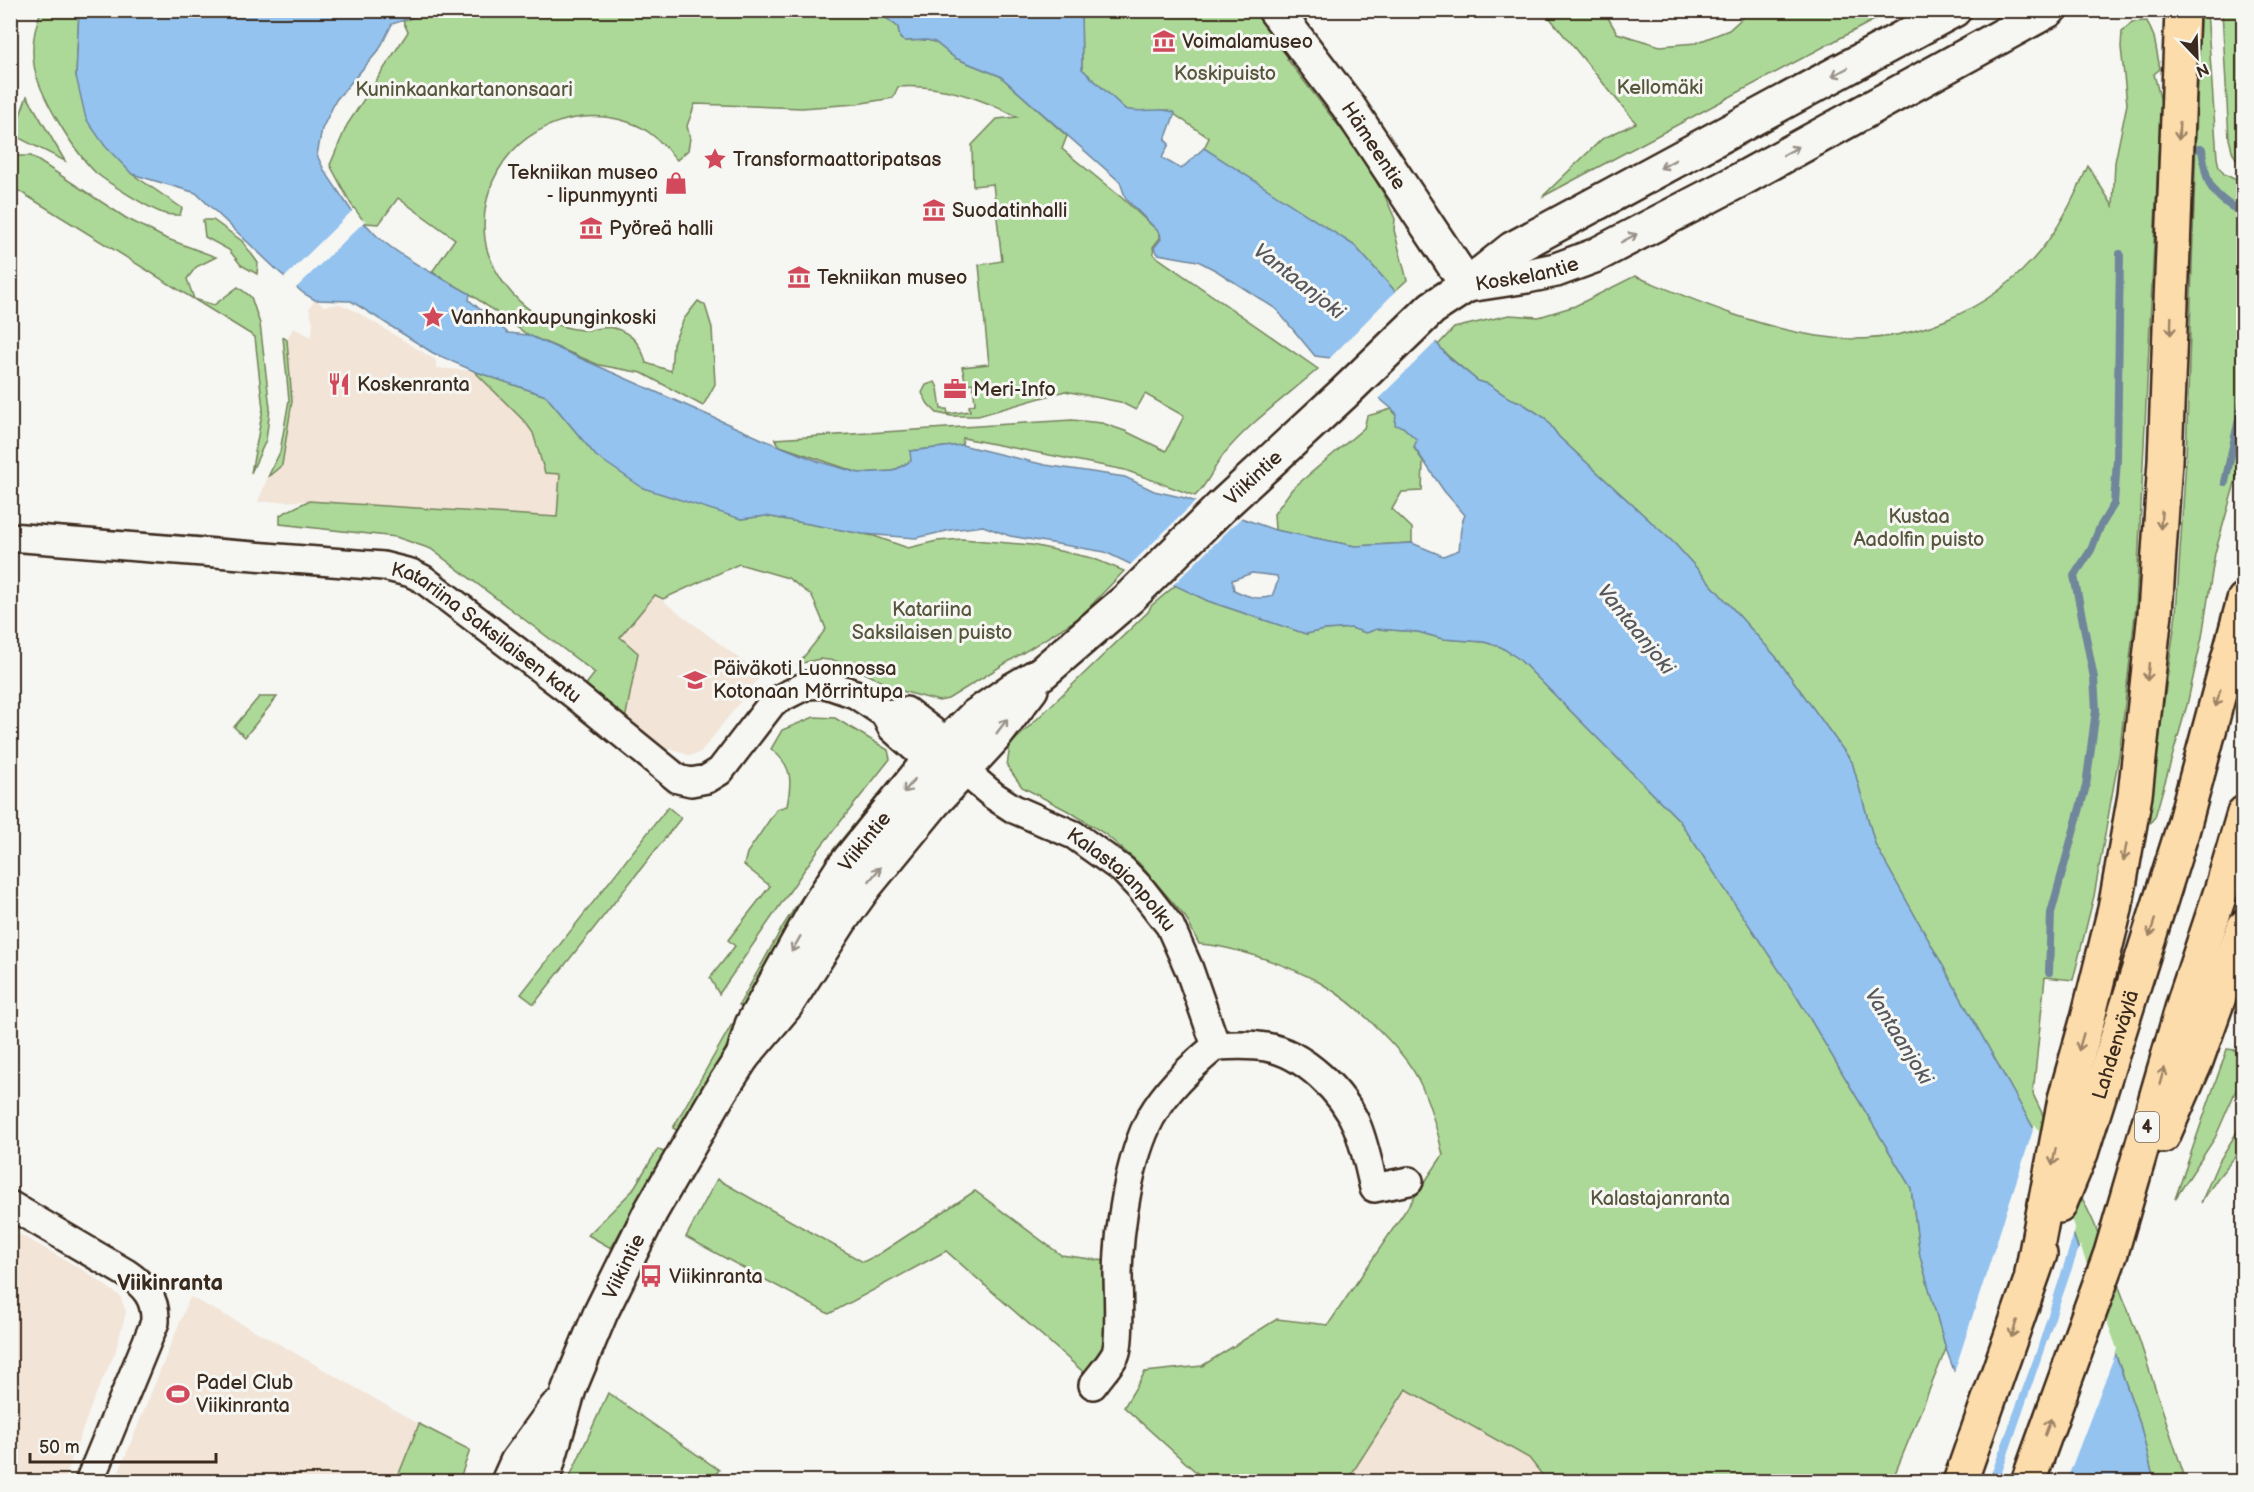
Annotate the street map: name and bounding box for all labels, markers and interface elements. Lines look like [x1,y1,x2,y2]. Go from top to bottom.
north arrow [2167,27,2227,87]
museum icon: Voimalamuseo [1151,28,1177,54]
place label: Voimalamuseo [1182,30,1313,54]
text: N [2193,58,2212,81]
park label: Koskipuisto [1174,62,1276,86]
one-way arrow [1832,67,1850,78]
park label: Kellomäki [1616,76,1704,100]
park label: Kuninkaankartanonsaari [355,78,573,102]
street label: Hämeentie [1336,98,1411,195]
one-way arrow [2173,120,2184,140]
one-way arrow [1782,145,1800,156]
place icon: Transformaattoripatsas [702,146,728,172]
place label: Transformaattoripatsas [733,148,942,172]
one-way arrow [1660,158,1677,170]
place label: Tekniikan museo - lipunmyynti [508,161,658,208]
shop icon: Tekniikan museo - lipunmyynti [663,170,689,196]
museum icon: Suodatinhalli [921,197,947,223]
place label: Suodatinhalli [952,199,1067,223]
museum icon: Pyöreä halli [578,215,604,241]
place label: Pyöreä halli [609,217,714,241]
one-way arrow [1620,232,1637,244]
water label: Vantaanjoki [1248,238,1350,326]
street label: Koskelantie [1474,252,1582,297]
museum icon: Tekniikan museo [786,264,812,290]
place label: Tekniikan museo [817,266,967,290]
place icon: Vanhankaupunginkoski [420,304,446,330]
place label: Vanhankaupunginkoski [451,306,657,330]
one-way arrow [2165,315,2176,335]
restaurant icon: Koskenranta [326,371,352,397]
place label: Koskenranta [357,373,470,397]
office icon: Meri-Info [942,376,968,402]
place label: Meri-Info [973,378,1056,402]
street label: Viikintie [1220,445,1288,511]
park label: Kustaa Aadolfin puisto [1854,505,1984,552]
one-way arrow [2155,510,2166,530]
street label: Katariina Saksilaisen katu [389,558,586,709]
water label: Vantaanjoki [1592,579,1680,681]
park label: Katariina Saksilaisen puisto [852,598,1012,645]
place label: Päiväkoti Luonnossa Kotonaan Mörrintupa [713,657,903,704]
one-way arrow [2143,661,2154,681]
school or university icon: Päiväkoti Luonnossa Kotonaan Mörrintupa [682,667,708,693]
one-way arrow [2212,688,2223,707]
one-way arrow [996,719,1009,735]
one-way arrow [902,778,915,794]
street label: Viikintie [834,807,897,877]
street label: Kalastajanpolku [1062,823,1181,936]
one-way arrow [2119,842,2130,862]
one-way arrow [868,867,881,883]
one-way arrow [2145,918,2156,937]
one-way arrow [789,936,801,953]
water label: Vantaanjoki [1859,983,1939,1090]
street label: Lahdenväylä [2088,987,2145,1103]
one-way arrow [2075,1032,2086,1051]
one-way arrow [2157,1067,2168,1086]
road number: 4 [2135,1112,2159,1142]
one-way arrow [2048,1147,2059,1166]
park label: Kalastajanranta [1590,1187,1730,1211]
street label: Viikintie [598,1230,651,1304]
bus stop icon: Viikinranta [638,1263,664,1289]
place label: Viikinranta [669,1265,763,1289]
district label: Viikinranta [117,1270,223,1297]
one-way arrow [2007,1319,2018,1338]
place label: Padel Club Viikinranta [196,1371,293,1418]
sports icon: Padel Club Viikinranta [165,1381,191,1407]
one-way arrow [2043,1418,2054,1436]
scale bar [30,1426,216,1464]
text: 50 m [39,1437,80,1458]

